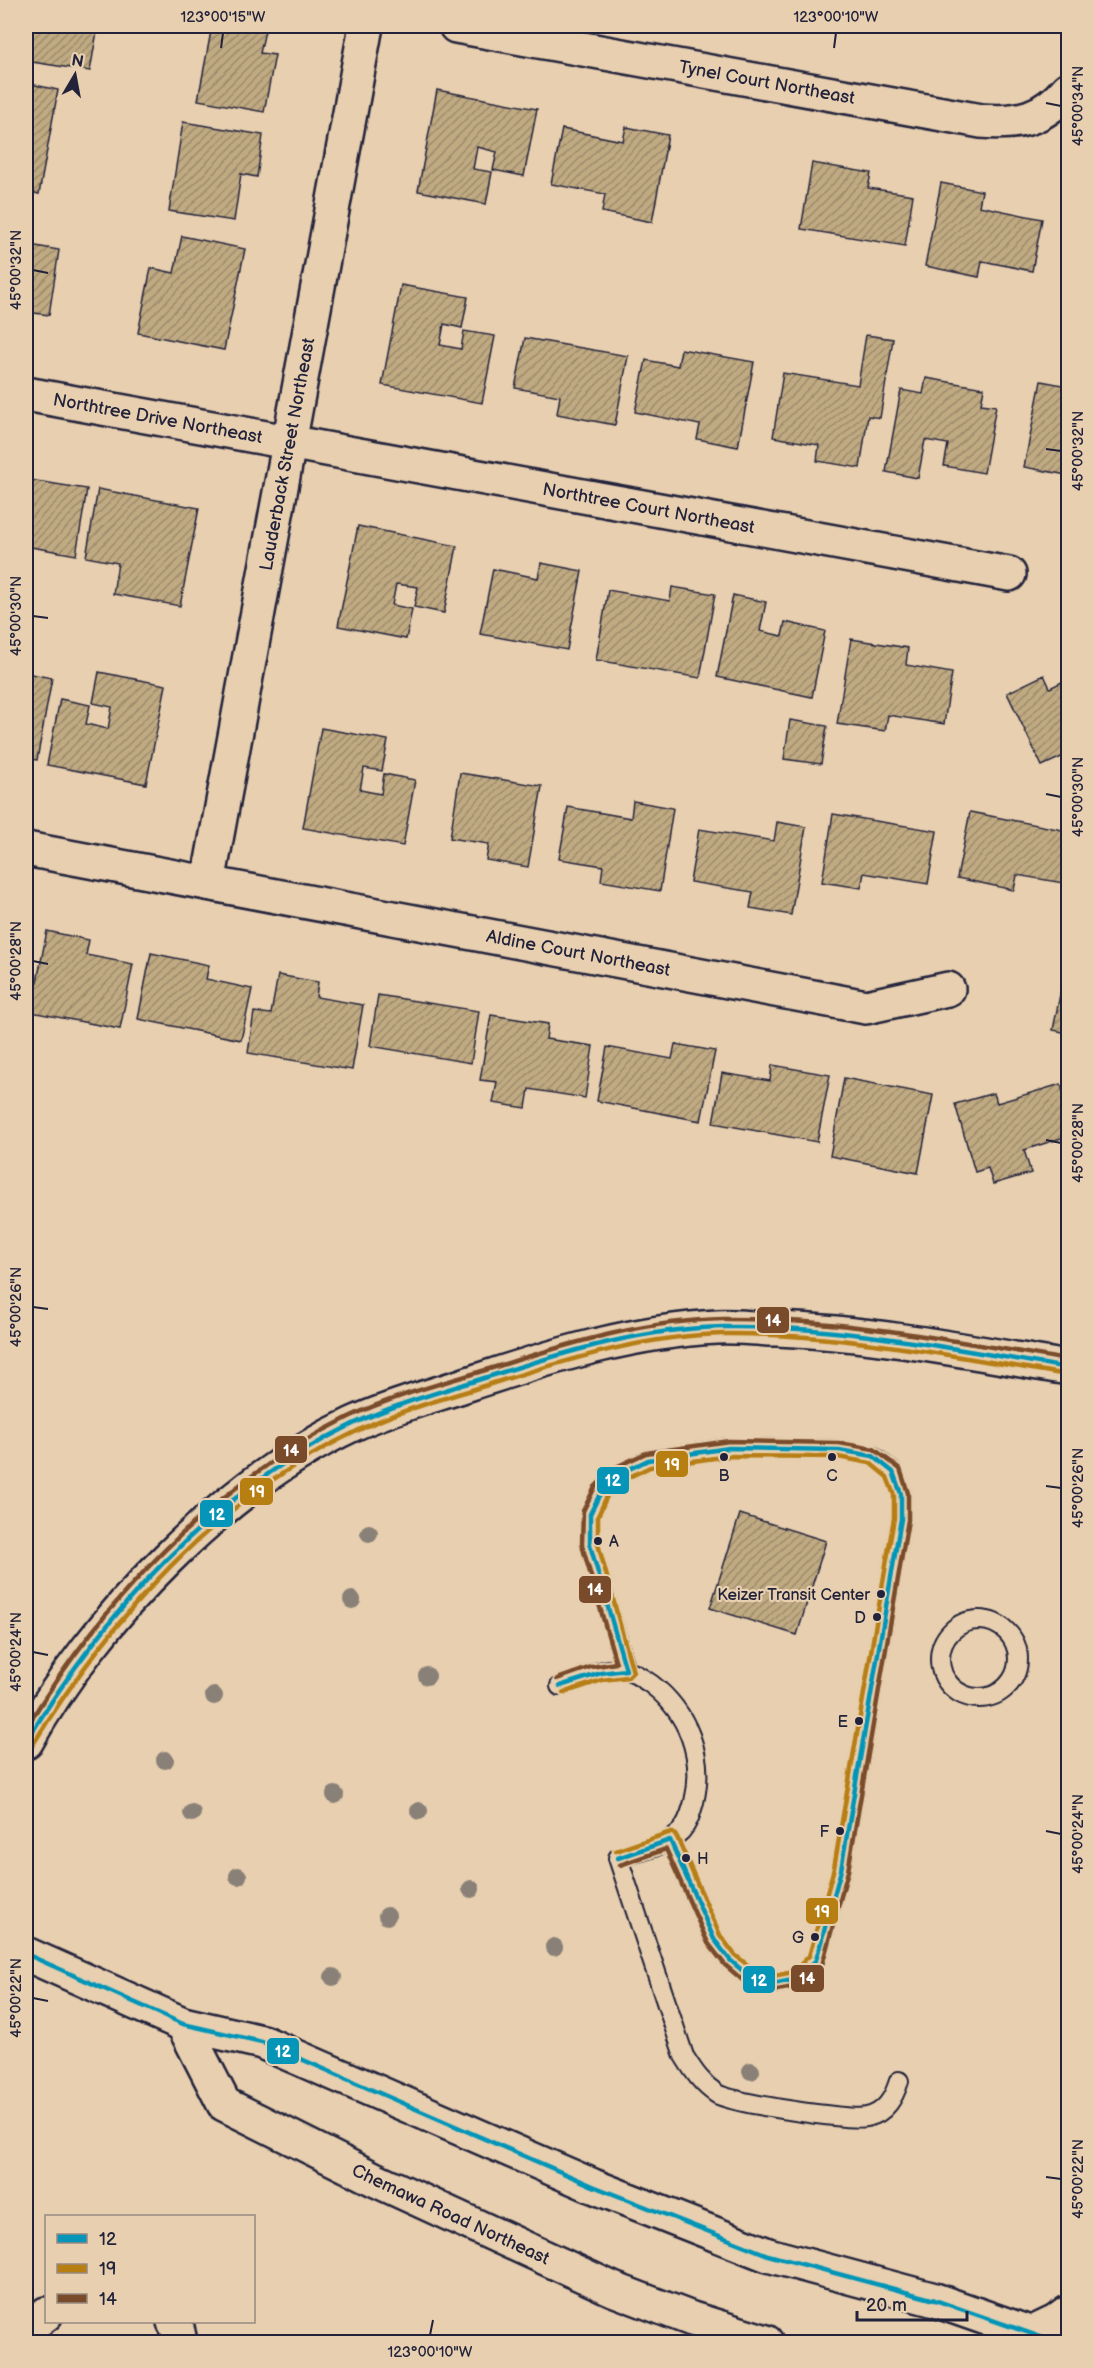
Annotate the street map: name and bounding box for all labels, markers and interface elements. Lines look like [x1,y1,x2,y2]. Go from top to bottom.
text: 123°00'15"W [181,8,266,27]
text: 123°00'10"W [793,8,879,27]
north arrow [45,45,105,105]
text: N [70,51,85,72]
street label: Tynel Court Northeast [677,57,857,109]
text: 45°00'34"N [1069,66,1088,146]
text: 45°00'32"N [7,230,26,310]
street label: Lauderback Street Northeast [256,336,319,573]
street label: Northtree Drive Northeast [51,389,265,448]
text: 45°00'32"N [1069,411,1088,491]
street label: Northtree Court Northeast [541,479,757,538]
text: 45°00'30"N [7,576,26,656]
text: 45°00'30"N [1069,757,1088,837]
text: 45°00'28"N [7,921,26,1001]
street label: Aldine Court Northeast [485,926,672,981]
text: 45°00'28"N [1069,1103,1088,1183]
text: 45°00'26"N [7,1267,26,1347]
line badge: 14 [756,1306,790,1334]
text: 14 [765,1312,782,1331]
line badge: 14 [274,1435,308,1464]
text: 14 [283,1442,300,1461]
text: 45°00'26"N [1069,1448,1088,1528]
line badge: 19 [655,1450,689,1478]
marker: B [718,1451,730,1463]
marker: C [826,1451,838,1463]
text: 19 [664,1456,680,1475]
line badge: 12 [596,1466,630,1495]
place label: B [719,1467,730,1486]
place label: C [826,1467,838,1486]
text: 12 [605,1472,622,1491]
line badge: 19 [239,1477,274,1506]
text: 19 [249,1483,265,1502]
line badge: 12 [199,1499,234,1528]
text: 12 [209,1506,226,1525]
place label: A [609,1533,619,1552]
marker: A [592,1535,604,1547]
line badge: 14 [578,1575,612,1604]
text: 14 [587,1581,604,1600]
place label: Keizer Transit Center [717,1586,870,1605]
marker: Keizer Transit Center [875,1588,887,1600]
place label: D [854,1609,866,1628]
marker: D [871,1611,883,1623]
text: 45°00'24"N [7,1612,26,1692]
place label: E [837,1713,848,1732]
marker: E [853,1715,865,1727]
text: 45°00'24"N [1069,1794,1088,1874]
place label: F [819,1823,829,1842]
marker: F [834,1825,846,1837]
place label: H [697,1850,709,1869]
marker: H [680,1852,692,1864]
line badge: 19 [805,1897,839,1925]
text: 19 [814,1903,830,1922]
place label: G [792,1929,804,1948]
marker: G [809,1931,821,1943]
text: 45°00'22"N [7,1958,26,2038]
line badge: 14 [790,1964,825,1993]
line badge: 12 [742,1965,776,1994]
text: 14 [799,1970,816,1989]
text: 12 [751,1972,768,1991]
line badge: 12 [266,2037,300,2065]
text: 12 [275,2043,292,2062]
text: 45°00'22"N [1069,2139,1088,2219]
street label: Chemawa Road Northeast [348,2160,553,2269]
legend [45,2215,255,2323]
text: 12 [99,2229,117,2250]
text: 19 [99,2259,116,2280]
scale bar [857,2284,966,2322]
text: 14 [99,2289,117,2310]
text: 20 m [866,2295,907,2316]
text: 123°00'10"W [387,2343,473,2362]

